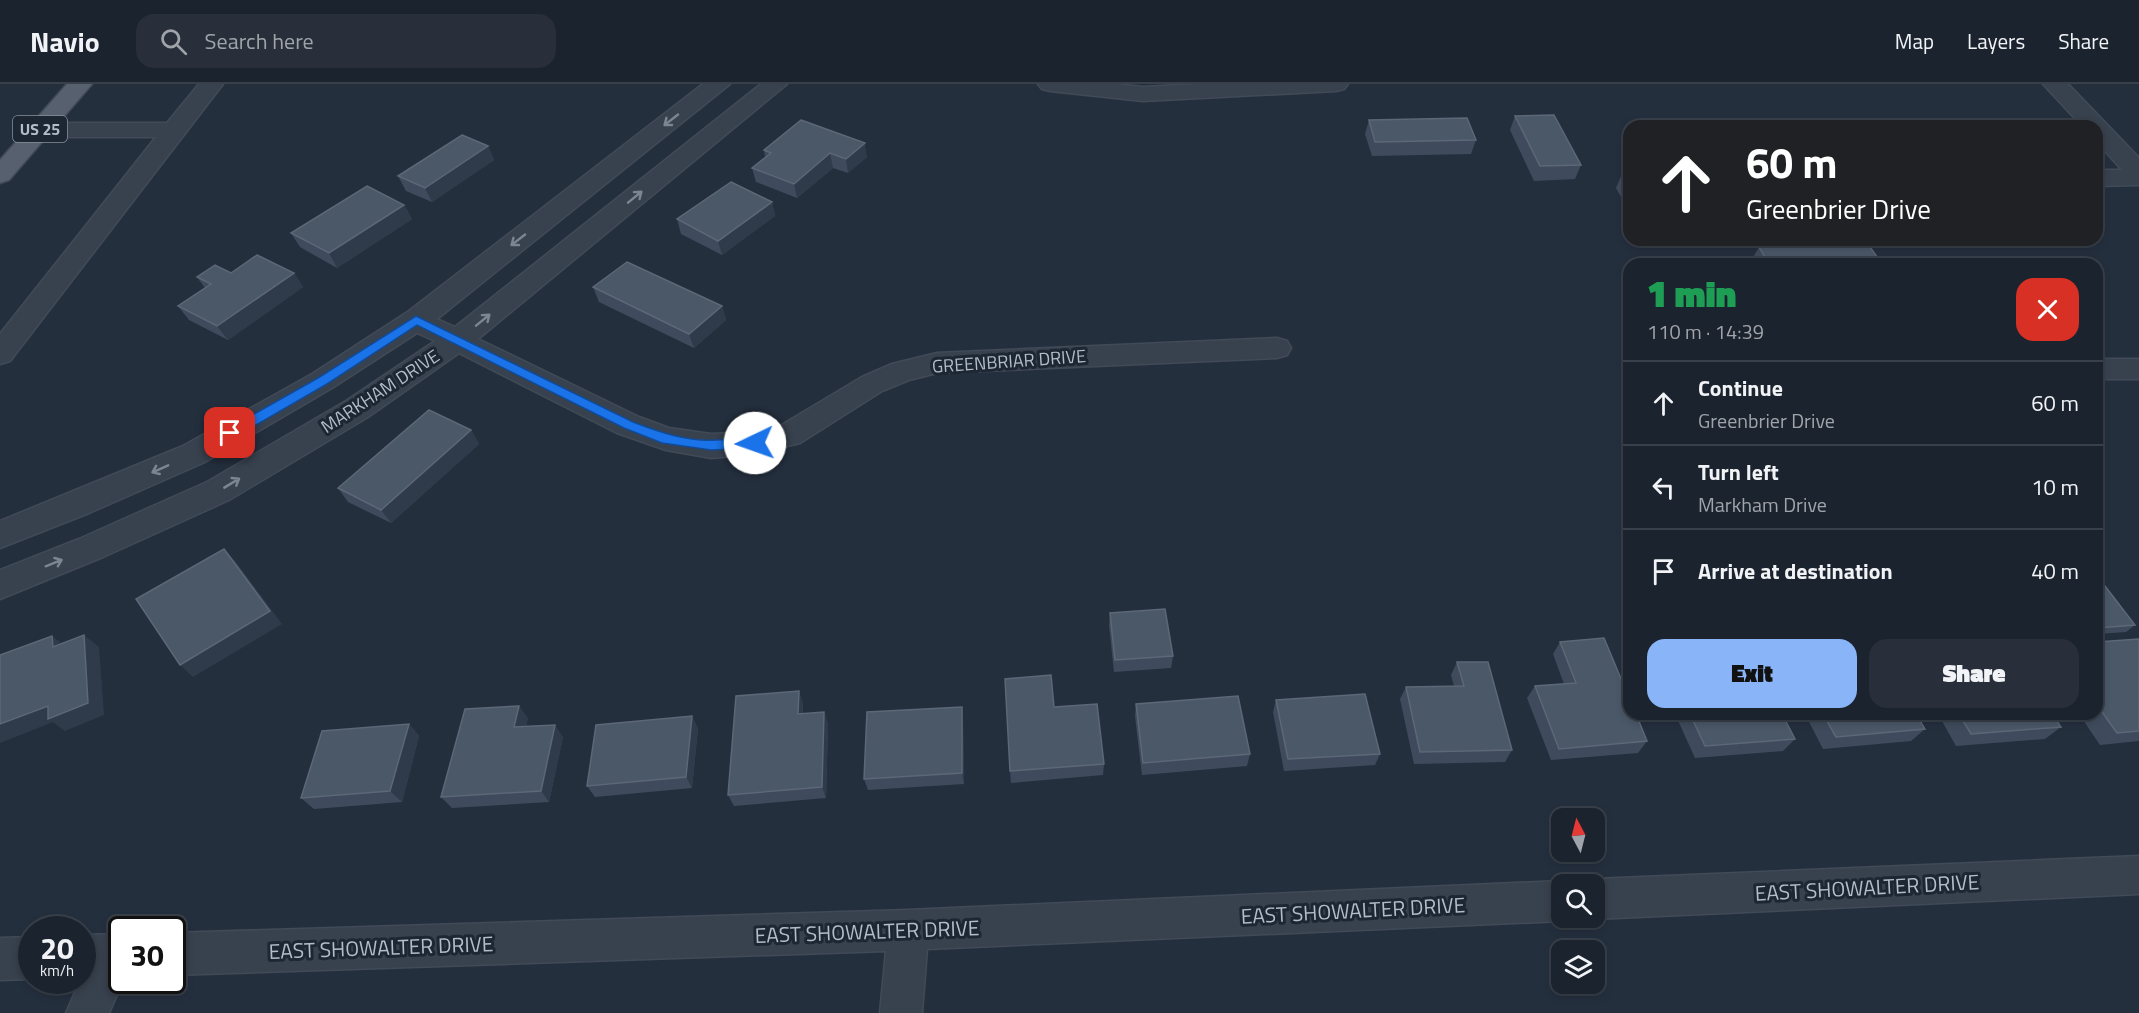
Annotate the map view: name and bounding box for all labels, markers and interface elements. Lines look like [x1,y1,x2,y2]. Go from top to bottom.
search box [136,14,556,68]
text: Navio [30,20,100,63]
text: Search here [205,24,314,58]
icon: search [157,25,190,58]
text: Map [1895,25,1934,57]
text: Layers [1967,25,2025,57]
text: Share [2058,25,2109,57]
one-way arrow [664,114,680,127]
road number: US 25 [13,116,67,142]
text: 60 m [1746,130,1838,194]
icon: ahead [1647,144,1725,222]
text: Greenbrier Drive [1746,188,1931,229]
one-way arrow [627,190,642,204]
one-way arrow [510,234,526,247]
text: 1 min [1647,266,1736,321]
button: close [2016,278,2079,341]
one-way arrow [475,313,491,326]
text: 110 m · 14:39 [1647,316,1764,347]
street label: MARKHAM DRIVE [315,342,445,440]
street label: GREENBRIAR DRIVE [931,342,1087,380]
text: Continue [1698,371,1783,405]
text: 60 m [2031,386,2079,420]
icon: ahead [1647,387,1680,420]
text: Greenbrier Drive [1698,405,1835,436]
pin [204,407,255,458]
position arrow [723,411,787,475]
icon: arrive [213,416,246,449]
text: Turn left [1698,455,1779,489]
one-way arrow [151,464,169,475]
text: 10 m [2031,470,2079,504]
icon: left [1647,471,1680,504]
one-way arrow [223,476,240,488]
text: Markham Drive [1698,489,1827,520]
text: Arrive at destination [1698,554,1893,588]
text: 40 m [2031,554,2079,588]
icon: arrive [1647,555,1680,588]
one-way arrow [44,557,63,568]
button: Exit [1647,639,1857,708]
button: Share [1869,639,2079,708]
north arrow [1551,808,1605,862]
map controls [1551,808,1605,994]
street label: EAST SHOWALTER DRIVE [1754,865,1980,909]
button: search [1551,874,1605,928]
street label: EAST SHOWALTER DRIVE [1240,888,1466,932]
street label: EAST SHOWALTER DRIVE [754,911,980,951]
speed limit sign: 30 [108,916,186,994]
text: 20 [40,925,74,971]
street label: EAST SHOWALTER DRIVE [268,927,494,967]
button: layers [1551,940,1605,994]
text: km/h [40,959,74,982]

